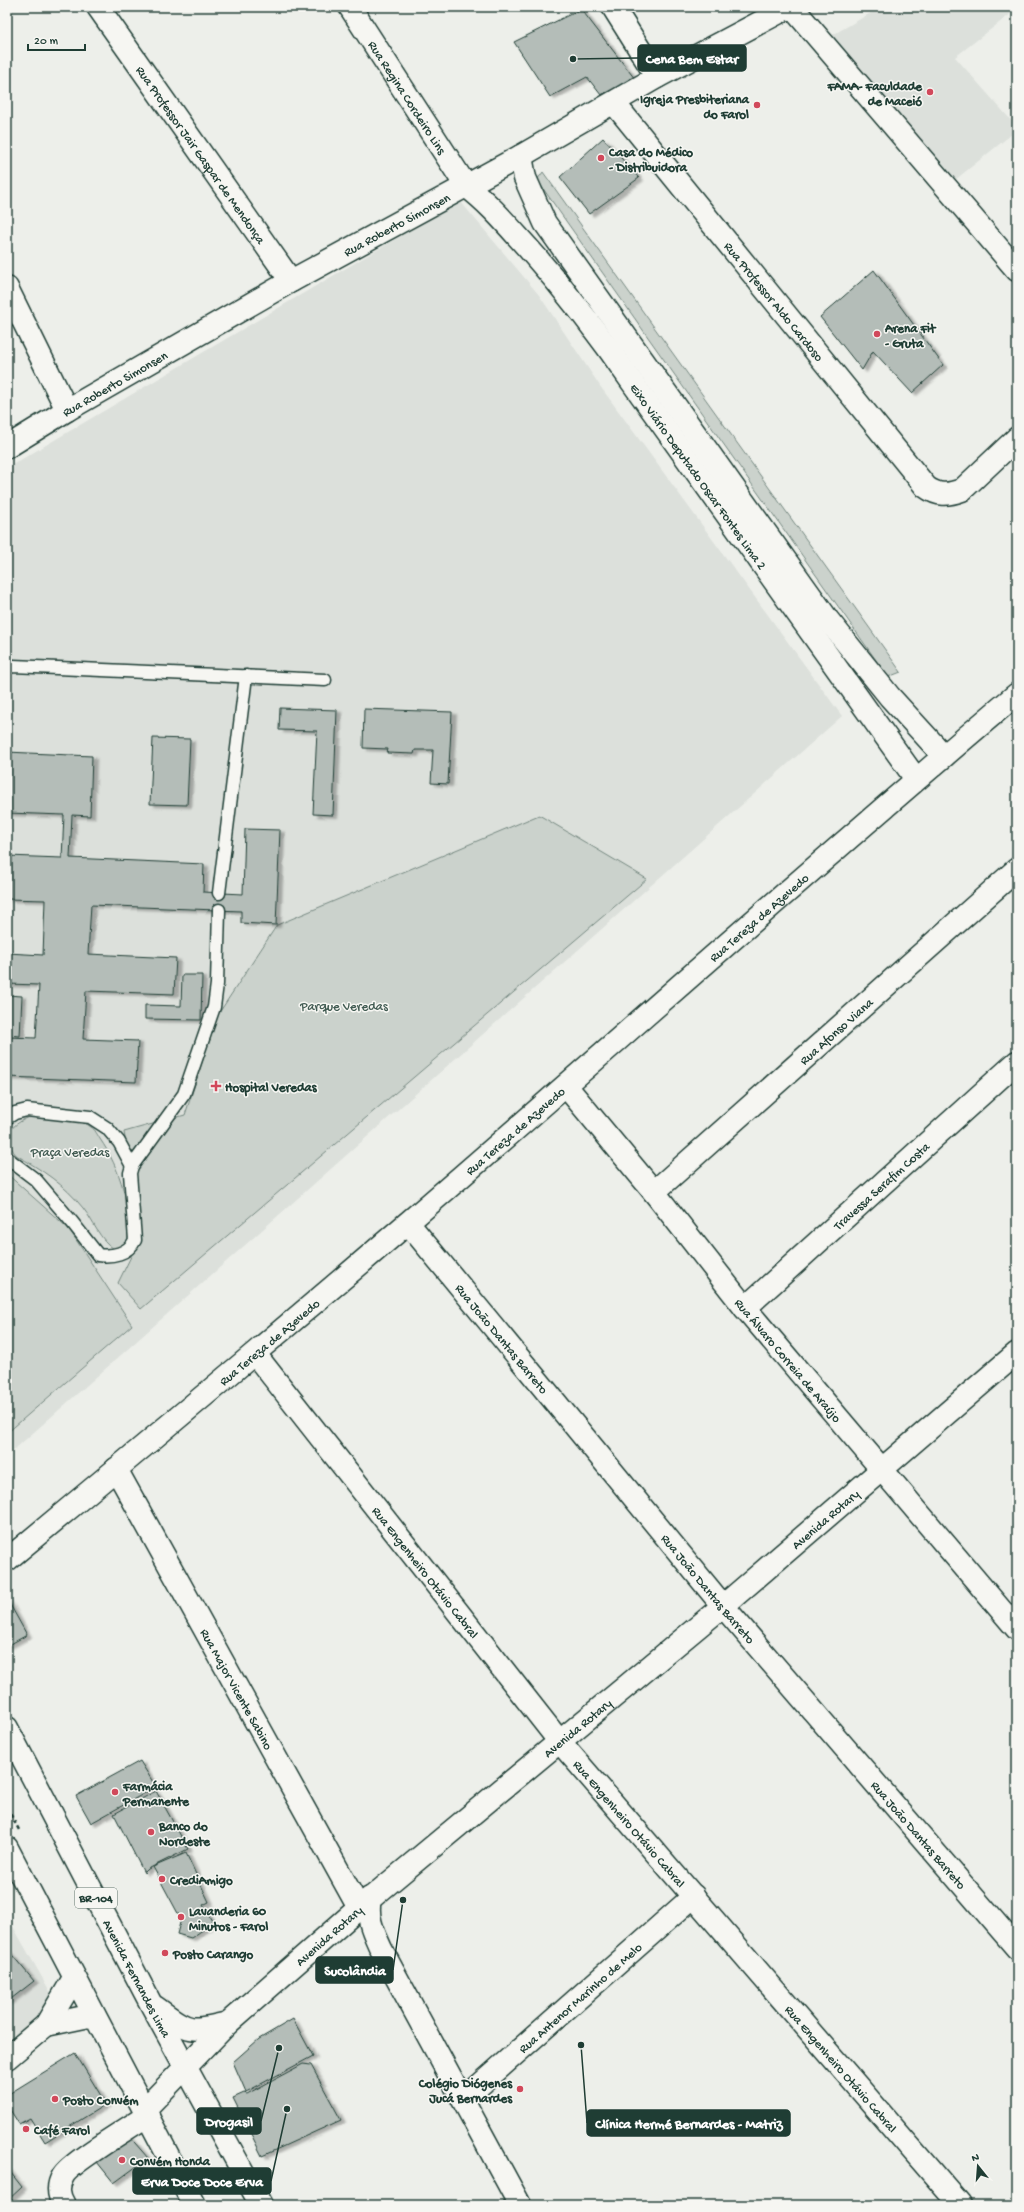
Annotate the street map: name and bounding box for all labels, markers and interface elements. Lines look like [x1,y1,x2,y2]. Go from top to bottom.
scale bar [28,26,85,52]
text: 20 m [34,35,59,49]
street label: Rua Regina Cordeiro Lins [364,39,449,159]
callout: Cena Bem Estar [638,45,746,71]
text: Cena Bem Estar [645,52,740,69]
street label: Rua Professor Jair Gaspar de Mendonça [132,64,268,248]
place label: FAMA- Faculdade de Maceió [826,80,923,110]
marker: FAMA- Faculdade de Maceió [925,87,935,97]
place label: Igreja Presbiteriana do Farol [640,93,750,123]
marker: Igreja Presbiteriana do Farol [752,100,762,110]
place label: Casa do Médico - Distribuidora [608,146,693,176]
marker: Casa do Médico - Distribuidora [596,153,606,163]
street label: Rua Roberto Simonsen [342,191,454,261]
street label: Rua Professor Aldo Cardoso [720,240,826,365]
place label: Arena Fit - Gruta [884,322,937,352]
marker: Arena Fit - Gruta [872,329,882,339]
street label: Rua Roberto Simonsen [60,348,171,421]
street label: Eixo Viário Deputado Oscar Fontes Lima 2 [626,382,769,574]
street label: Rua Tereza de Azevedo [707,871,813,966]
street label: Rua Afonso Viana [797,995,878,1069]
park label: Parque Veredas [299,1000,389,1015]
marker: Hospital Veredas [210,1080,222,1092]
place label: Hospital Veredas [225,1081,318,1097]
street label: Rua Tereza de Azevedo [463,1085,569,1179]
street label: Travessa Serafim Costa [831,1139,934,1235]
park label: Praça Veredas [30,1146,111,1161]
street label: Rua João Dantas Barreto [451,1282,551,1398]
street label: Rua Álvaro Correia de Araújo [730,1296,844,1427]
street label: Rua Tereza de Azevedo [217,1297,324,1390]
street label: Avenida Rotary [790,1487,864,1554]
street label: Rua Engenheiro Otávio Cabral [368,1504,481,1642]
street label: Rua João Dantas Barreto [657,1532,757,1648]
street label: Rua Major Vicente Sabino [196,1627,275,1753]
street label: Avenida Rotary [541,1696,616,1762]
street label: Rua Engenheiro Otávio Cabral [569,1758,687,1891]
street label: Rua João Dantas Barreto [867,1779,968,1893]
place label: Farmácia Permanente [122,1780,190,1810]
marker: Farmácia Permanente [110,1787,120,1797]
place label: Banco do Nordeste [158,1820,211,1850]
marker: Banco do Nordeste [146,1827,156,1837]
marker: CrediAmigo [157,1874,167,1884]
place label: CrediAmigo [169,1874,233,1889]
road number: BR-104 [75,1888,117,1908]
street label: Avenida Rotary [293,1903,367,1970]
place label: Lavanderia 60 Minutos - Farol [189,1905,268,1935]
marker: Lavanderia 60 Minutos - Farol [176,1912,186,1922]
street label: Avenida Fernandes Lima [98,1918,173,2041]
street label: Rua Antenor Marinho de Melo [516,1940,646,2057]
marker: Posto Carango [160,1948,170,1958]
place label: Posto Carango [172,1948,253,1963]
callout: Sucolândia [316,1957,393,1983]
text: Sucolândia [324,1964,387,1981]
street label: Rua Engenheiro Otávio Cabral [781,2003,899,2137]
place label: Colégio Diógenes Jucá Bernardes [418,2077,513,2107]
marker: Colégio Diógenes Jucá Bernardes [515,2084,525,2094]
marker: Posto Convém [50,2094,60,2104]
place label: Posto Convém [62,2094,139,2109]
callout: Drogasil [197,2108,261,2134]
callout: Clínica Hermé Bernardes - Matriz [587,2110,790,2136]
text: Drogasil [203,2115,253,2132]
text: Clínica Hermé Bernardes - Matriz [594,2117,784,2134]
place label: Café Farol [33,2123,90,2139]
marker: Café Farol [21,2124,31,2134]
north arrow [958,2146,998,2186]
text: N [970,2152,981,2165]
marker: Convém Honda [117,2155,127,2165]
place label: Convém Honda [129,2155,211,2170]
callout: Erva Doce Doce Erva [133,2168,271,2194]
text: Erva Doce Doce Erva [141,2175,264,2192]

